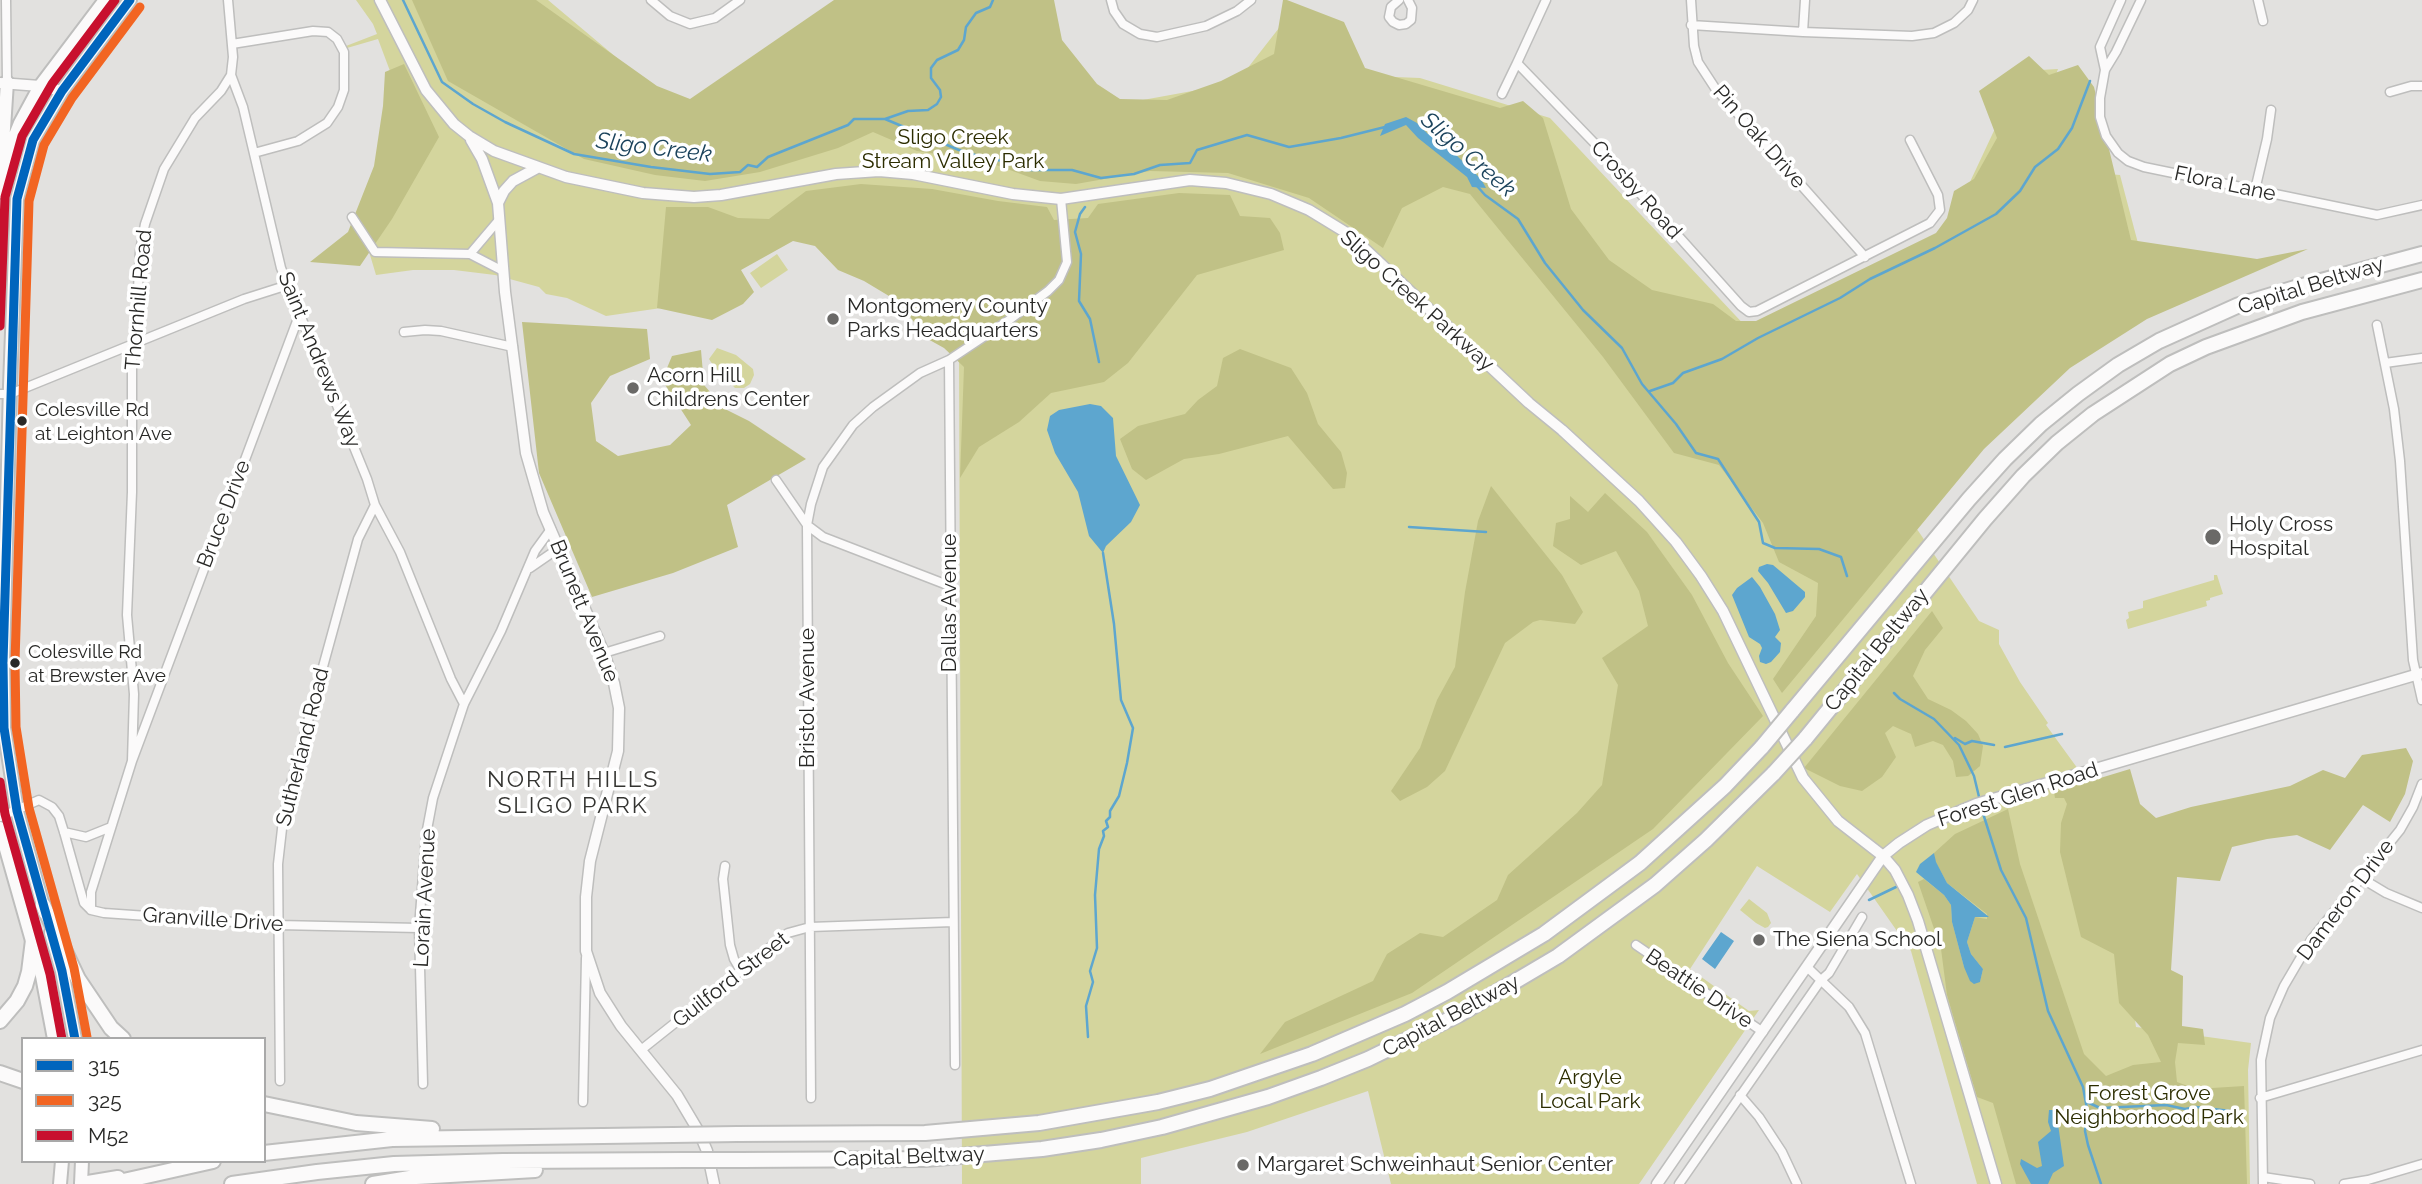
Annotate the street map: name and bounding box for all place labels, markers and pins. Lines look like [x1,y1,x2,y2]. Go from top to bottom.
place label: Montgomery County Parks Headquarters [847,294,1048,344]
marker: Montgomery County Parks Headquarters [825,311,841,327]
place label: Acorn Hill Childrens Center [647,363,810,413]
marker: Acorn Hill Childrens Center [625,380,641,396]
place label: Colesville Rd at Leighton Ave [35,399,172,443]
marker: Colesville Rd at Leighton Ave [15,414,29,428]
place label: Holy Cross Hospital [2229,512,2333,562]
marker: Holy Cross Hospital [2203,527,2223,547]
place label: Colesville Rd at Brewster Ave [28,641,166,685]
marker: Colesville Rd at Brewster Ave [8,656,22,670]
place label: The Siena School [1773,927,1942,953]
marker: The Siena School [1751,932,1767,948]
place label: Margaret Schweinhaut Senior Center [1257,1152,1613,1178]
marker: Margaret Schweinhaut Senior Center [1235,1157,1251,1173]

